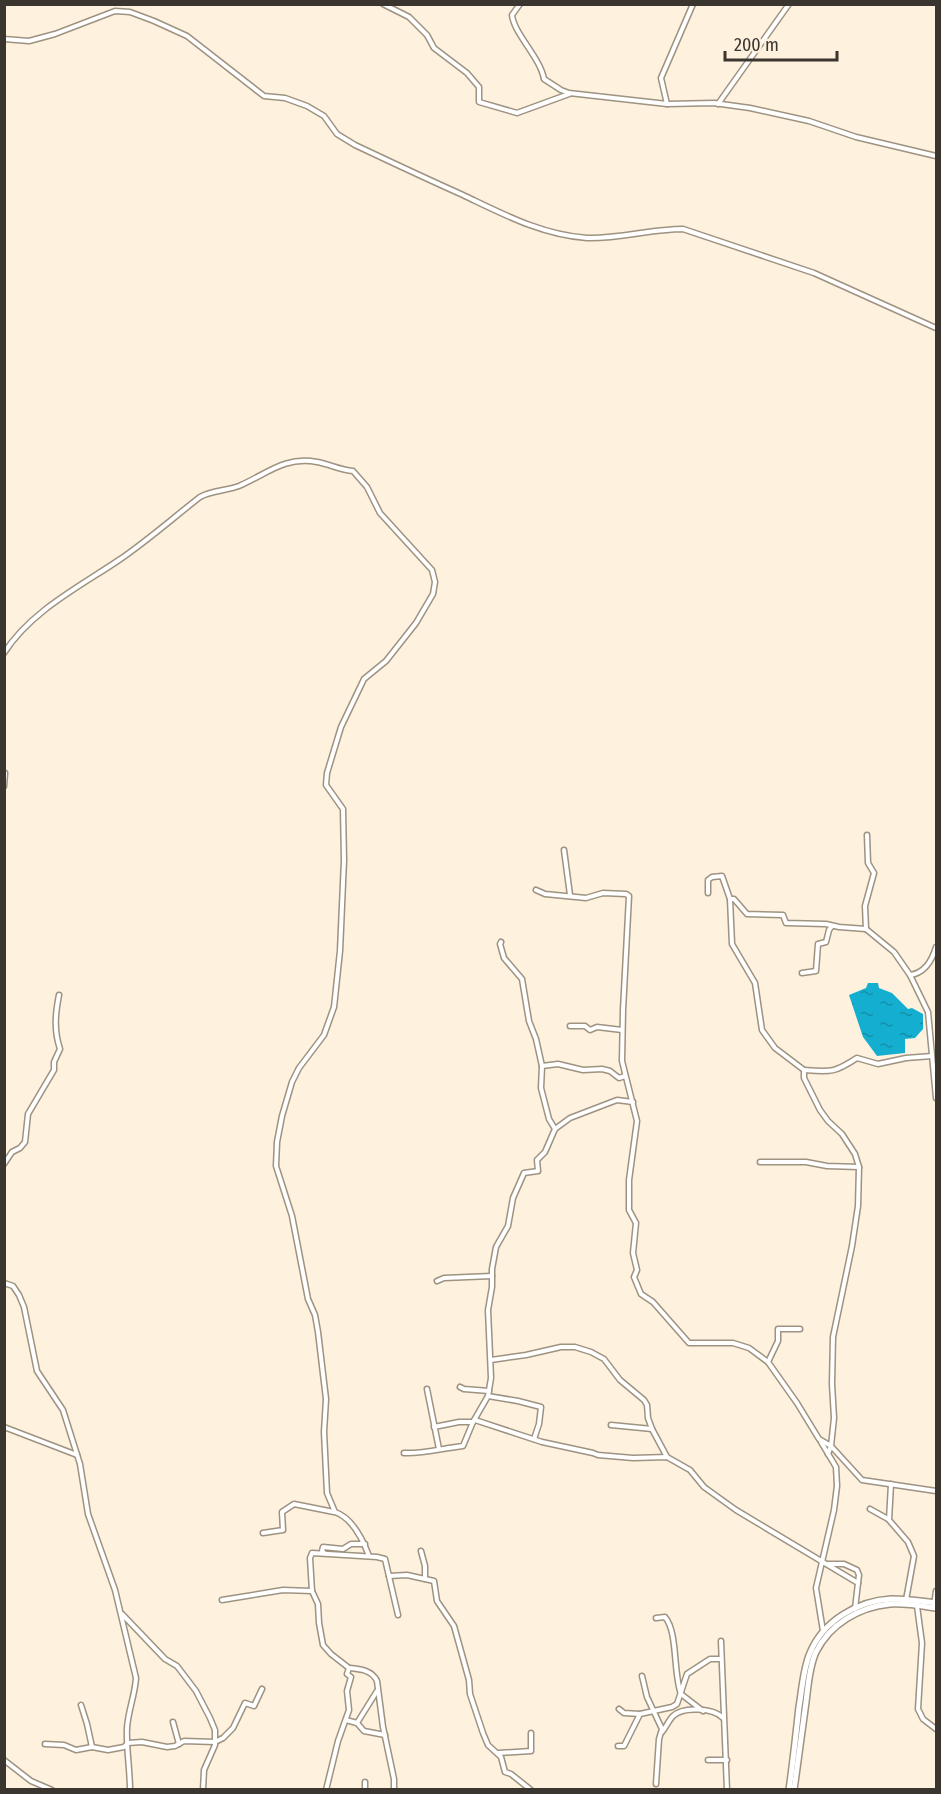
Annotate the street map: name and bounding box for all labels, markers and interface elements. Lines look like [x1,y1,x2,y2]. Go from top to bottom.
scale bar [725,24,838,62]
text: 200 m [734,34,779,56]

